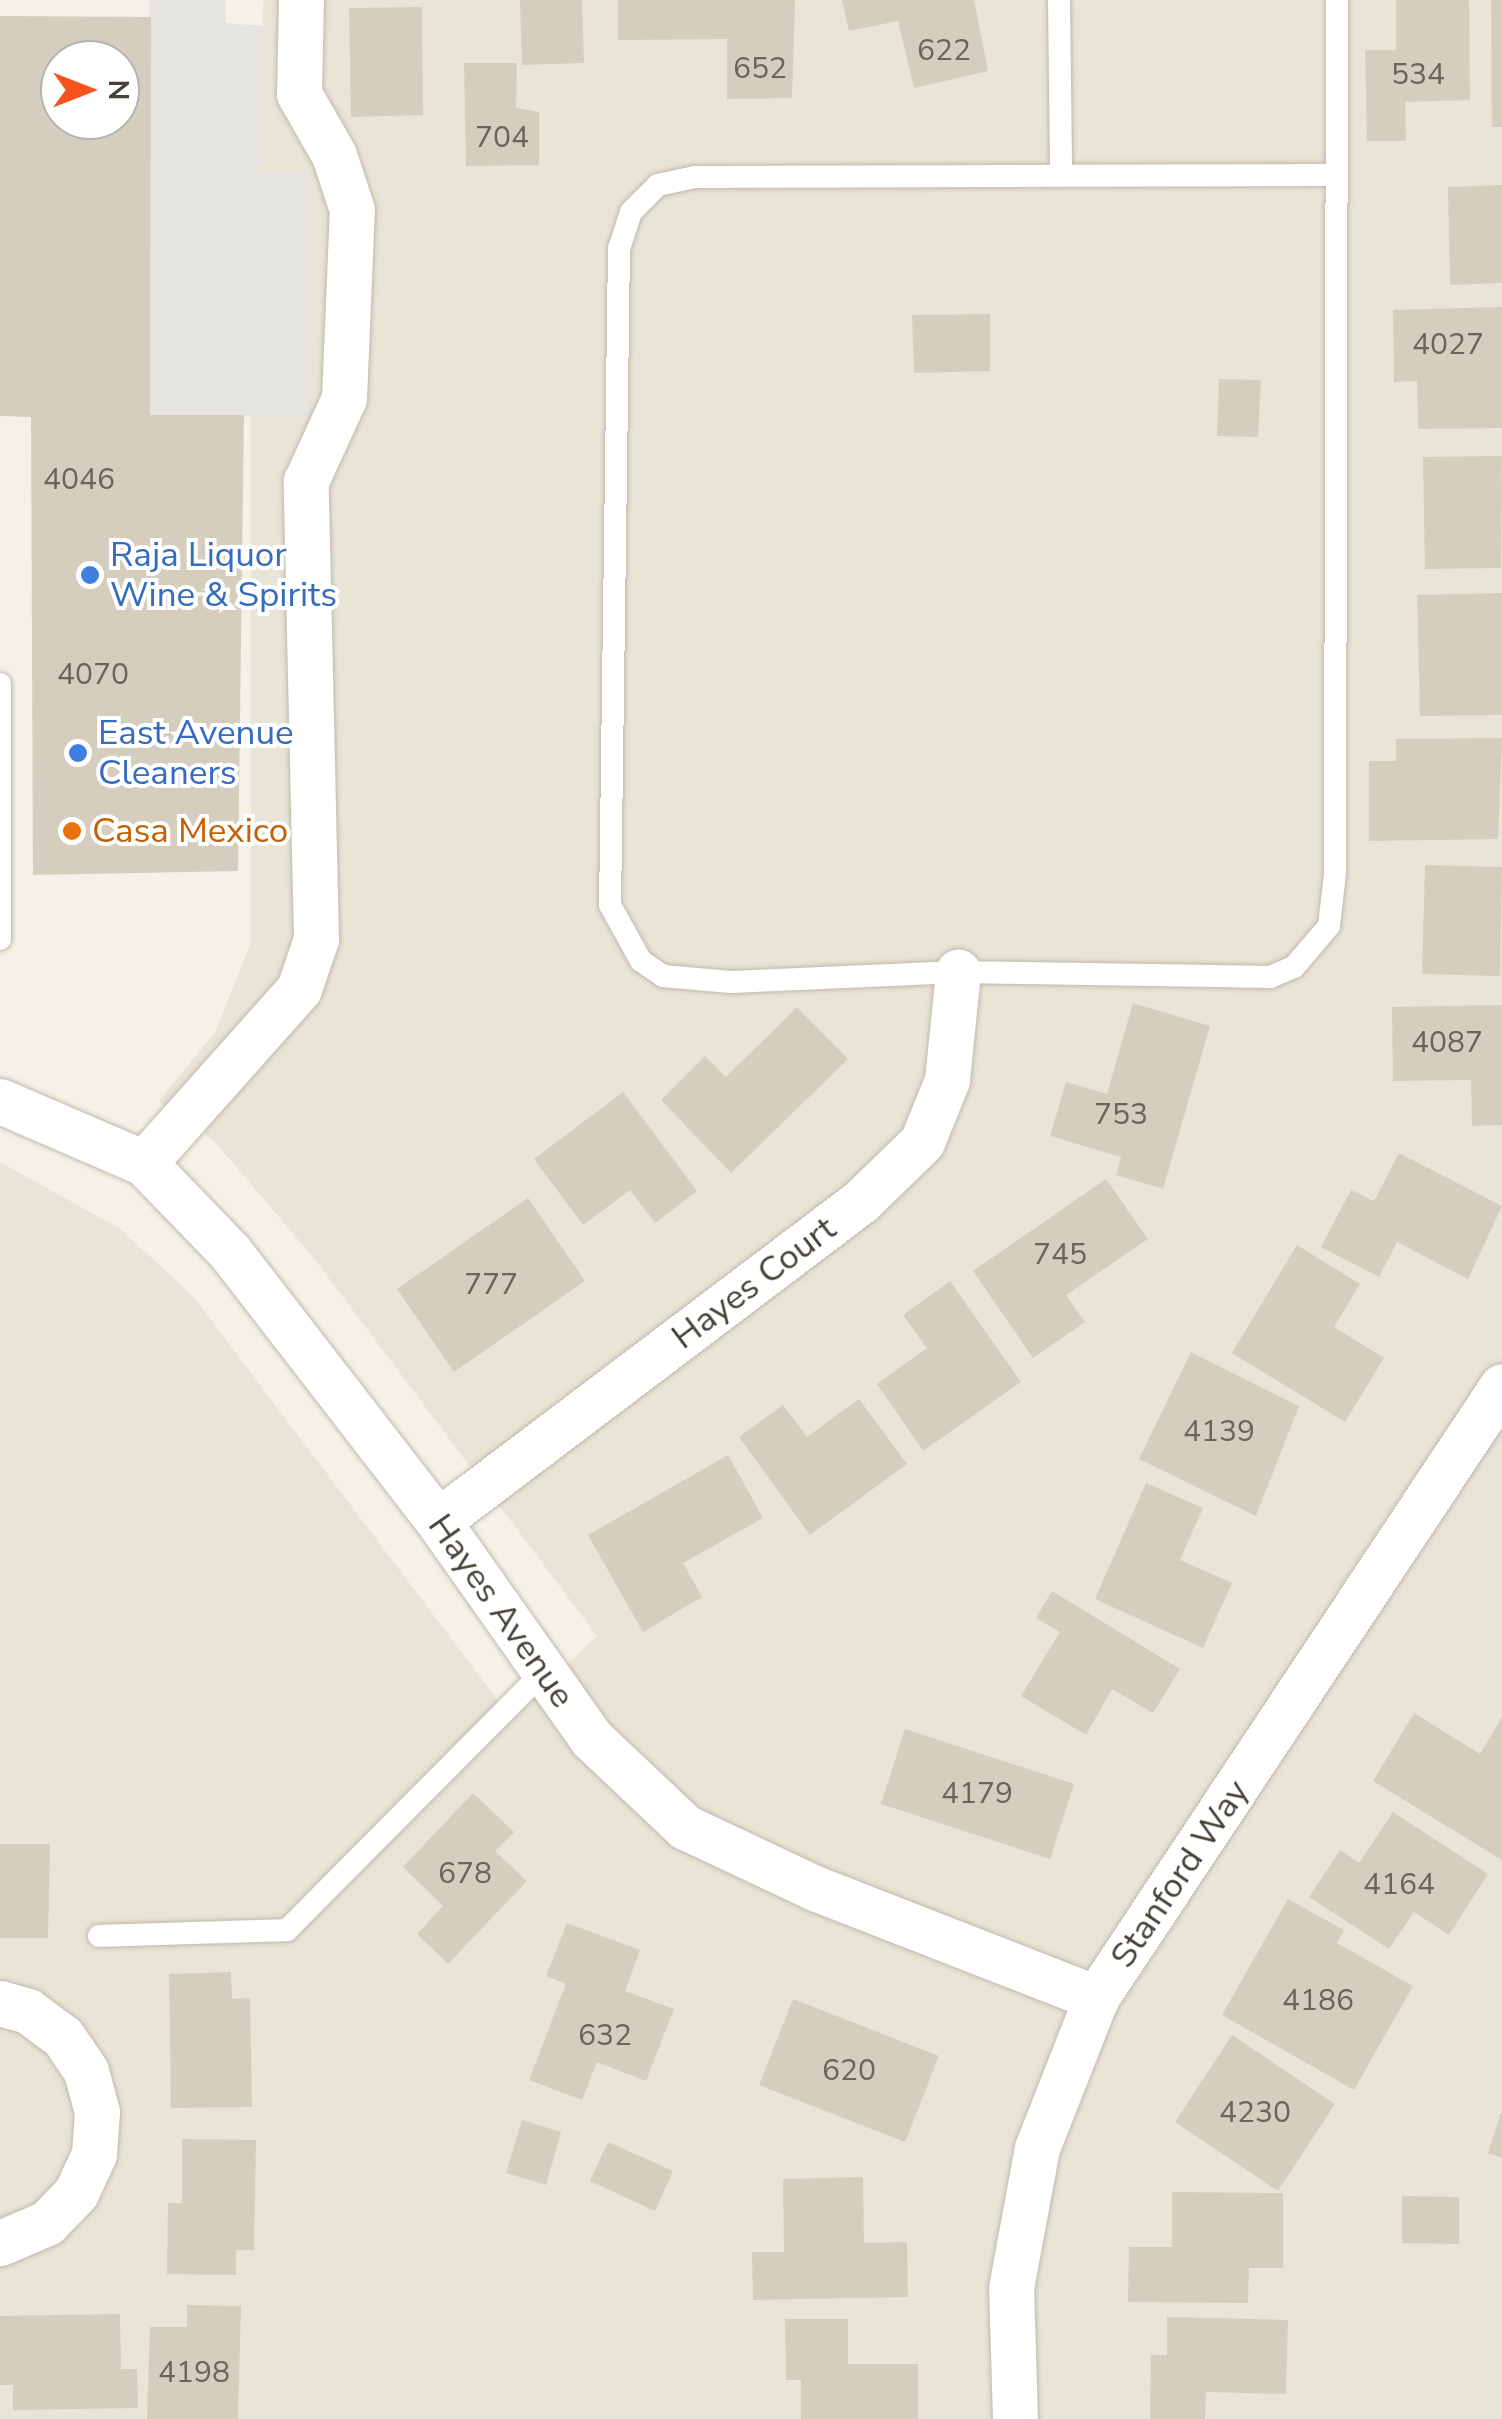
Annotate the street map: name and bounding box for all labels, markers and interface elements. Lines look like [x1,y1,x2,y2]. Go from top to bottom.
house number: 622 [917,33,971,69]
north arrow [40,40,140,140]
house number: 652 [733,51,787,87]
house number: 534 [1391,57,1445,93]
text: N [99,80,137,100]
house number: 704 [475,120,529,156]
house number: 4027 [1412,327,1484,363]
house number: 4046 [43,462,115,498]
place label: Raja Liquor Wine & Spirits [110,534,337,616]
marker: Raja Liquor Wine & Spirits [79,564,101,586]
house number: 4070 [57,657,129,693]
place label: East Avenue Cleaners [98,712,294,794]
marker: East Avenue Cleaners [67,742,89,764]
place label: Casa Mexico [92,810,288,852]
marker: Casa Mexico [61,820,83,842]
house number: 4087 [1411,1025,1483,1061]
house number: 753 [1094,1097,1148,1133]
street label: Hayes Court [664,1208,844,1358]
house number: 745 [1033,1237,1087,1273]
house number: 777 [464,1267,518,1303]
house number: 4139 [1183,1414,1255,1450]
street label: Hayes Avenue [419,1506,583,1716]
street label: Stanford Way [1102,1772,1258,1976]
house number: 4179 [941,1776,1013,1812]
house number: 678 [438,1856,492,1892]
house number: 4164 [1363,1867,1435,1903]
house number: 4186 [1282,1983,1354,2019]
house number: 632 [578,2018,632,2054]
house number: 620 [822,2053,876,2089]
house number: 4230 [1219,2095,1291,2131]
house number: 4198 [158,2355,230,2391]

